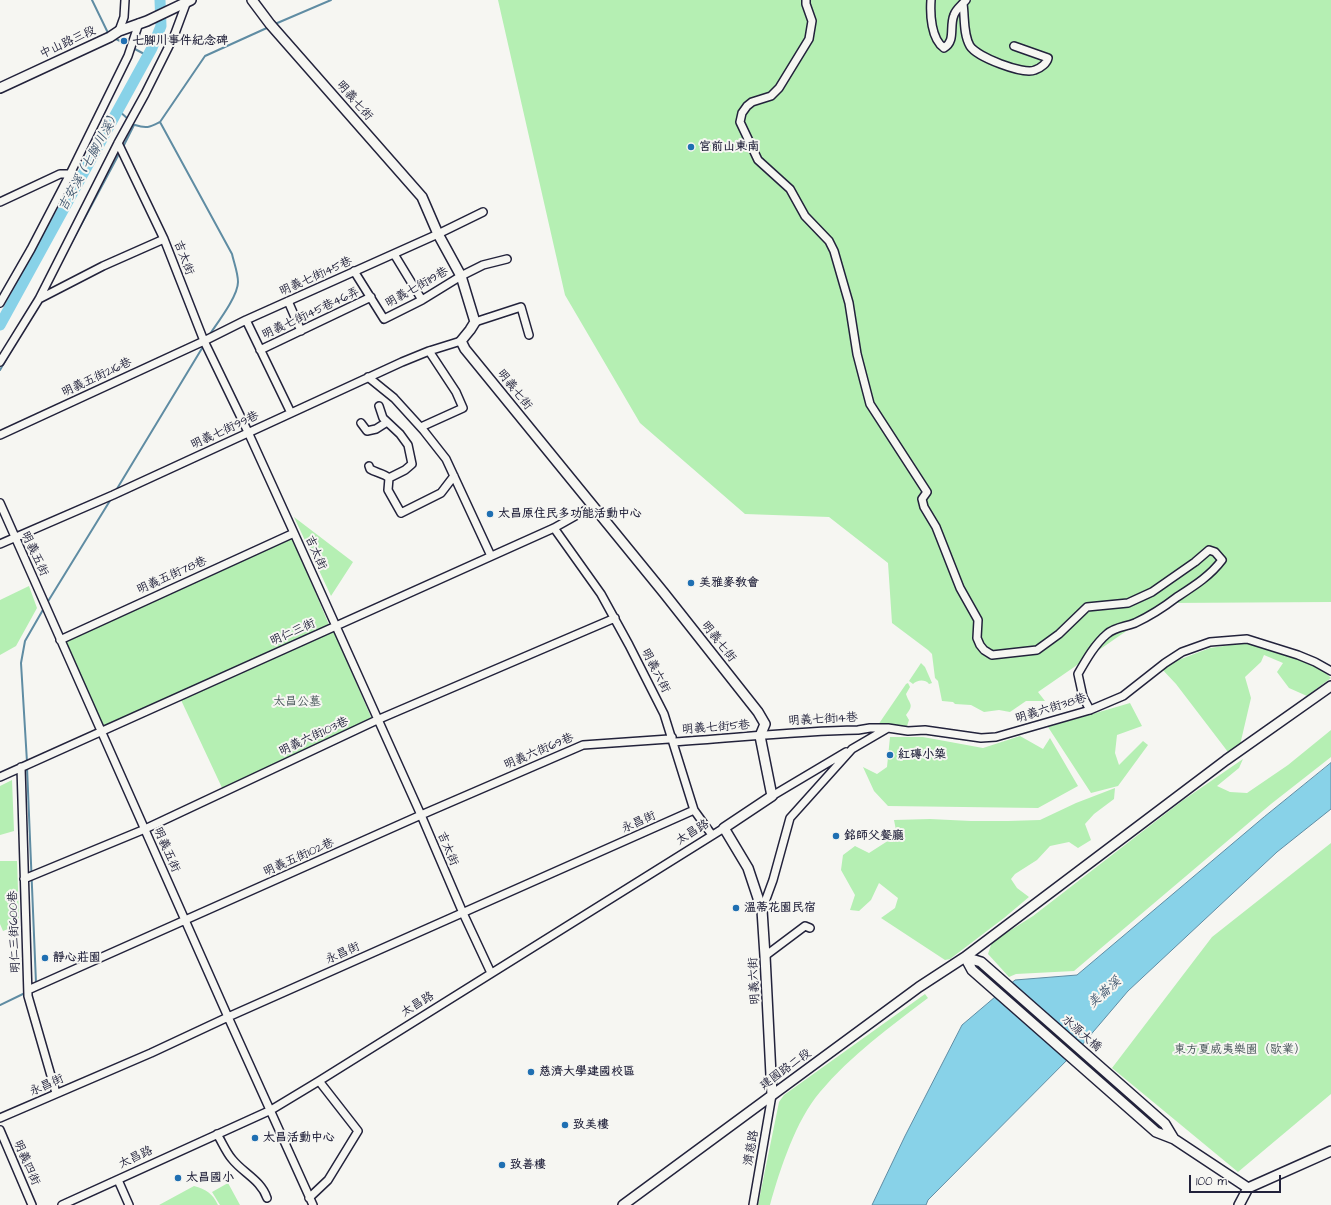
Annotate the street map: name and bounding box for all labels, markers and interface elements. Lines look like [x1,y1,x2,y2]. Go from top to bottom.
street label: 中山路三段 [38,24,98,62]
place label: 七腳川事件紀念碑 [132,34,228,48]
marker: 七腳川事件紀念碑 [119,36,129,46]
street label: 明義七街 [333,78,375,124]
water label: 吉安溪 (七腳川溪) [56,115,120,215]
place label: 宮前山東南 [699,140,759,154]
marker: 宮前山東南 [686,142,696,152]
street label: 吉太街 [170,239,196,277]
street label: 明義七街145巷 [277,255,355,299]
street label: 明義七街119巷 [383,265,451,311]
street label: 明義七街145巷46弄 [260,285,362,343]
street label: 明義五街216巷 [60,355,134,401]
street label: 明義七街 [493,367,535,413]
street label: 明義七街99巷 [189,409,261,453]
place label: 太昌原住民多功能活動中心 [498,507,642,521]
marker: 太昌原住民多功能活動中心 [485,509,495,519]
street label: 明義五街 [17,529,51,579]
street label: 吉太街 [301,534,329,572]
street label: 明義五街78巷 [135,554,209,598]
place label: 美雅麥教會 [699,576,759,590]
marker: 美雅麥教會 [686,578,696,588]
street label: 明仁三街 [268,617,318,649]
street label: 明義七街 [698,619,738,665]
street label: 明義六街 [638,646,672,696]
street label: 明義六街38巷 [1014,691,1088,727]
park label: 太昌公墓 [273,695,321,709]
street label: 明義七街14巷 [788,711,858,729]
street label: 明義六街103巷 [277,715,351,759]
street label: 明義七街5巷 [681,718,751,738]
street label: 明義六街69巷 [502,731,576,773]
place label: 紅磚小築 [898,748,946,762]
marker: 紅磚小築 [885,750,895,760]
street label: 永昌街 [620,809,658,837]
street label: 太昌路 [674,817,712,849]
street label: 明義五街 [150,825,182,875]
place label: 銘師父餐廳 [844,829,904,843]
street label: 吉太街 [433,830,461,868]
marker: 銘師父餐廳 [831,831,841,841]
street label: 明義五街102巷 [261,836,337,880]
street label: 明仁三街600巷 [6,890,24,974]
place label: 溫蒂花園民宿 [744,901,816,915]
marker: 溫蒂花園民宿 [731,903,741,913]
street label: 永昌街 [324,940,362,968]
place label: 靜心莊園 [53,951,101,965]
marker: 靜心莊園 [40,953,50,963]
street label: 明義六街 [747,957,763,1005]
water label: 美崙溪 [1085,974,1125,1012]
street label: 太昌路 [399,989,437,1021]
street label: 水源大橋 [1058,1013,1104,1055]
park label: 東方夏威夷樂園（歇業） [1174,1043,1306,1057]
street label: 建國路二段 [757,1047,815,1093]
place label: 慈濟大學建國校區 [539,1065,635,1079]
marker: 慈濟大學建國校區 [526,1067,536,1077]
street label: 永昌街 [28,1072,66,1100]
place label: 致美樓 [573,1118,609,1132]
marker: 致美樓 [560,1120,570,1130]
street label: 濟慈路 [742,1129,762,1167]
place label: 太昌活動中心 [263,1131,335,1145]
marker: 太昌活動中心 [250,1133,260,1143]
street label: 明義四街 [10,1138,42,1188]
street label: 太昌路 [117,1144,155,1172]
place label: 致善樓 [510,1158,546,1172]
marker: 致善樓 [497,1160,507,1170]
scale bar [1191,1167,1283,1193]
place label: 太昌國小 [186,1171,234,1185]
marker: 太昌國小 [173,1173,183,1183]
text: 100 m [1196,1173,1227,1190]

